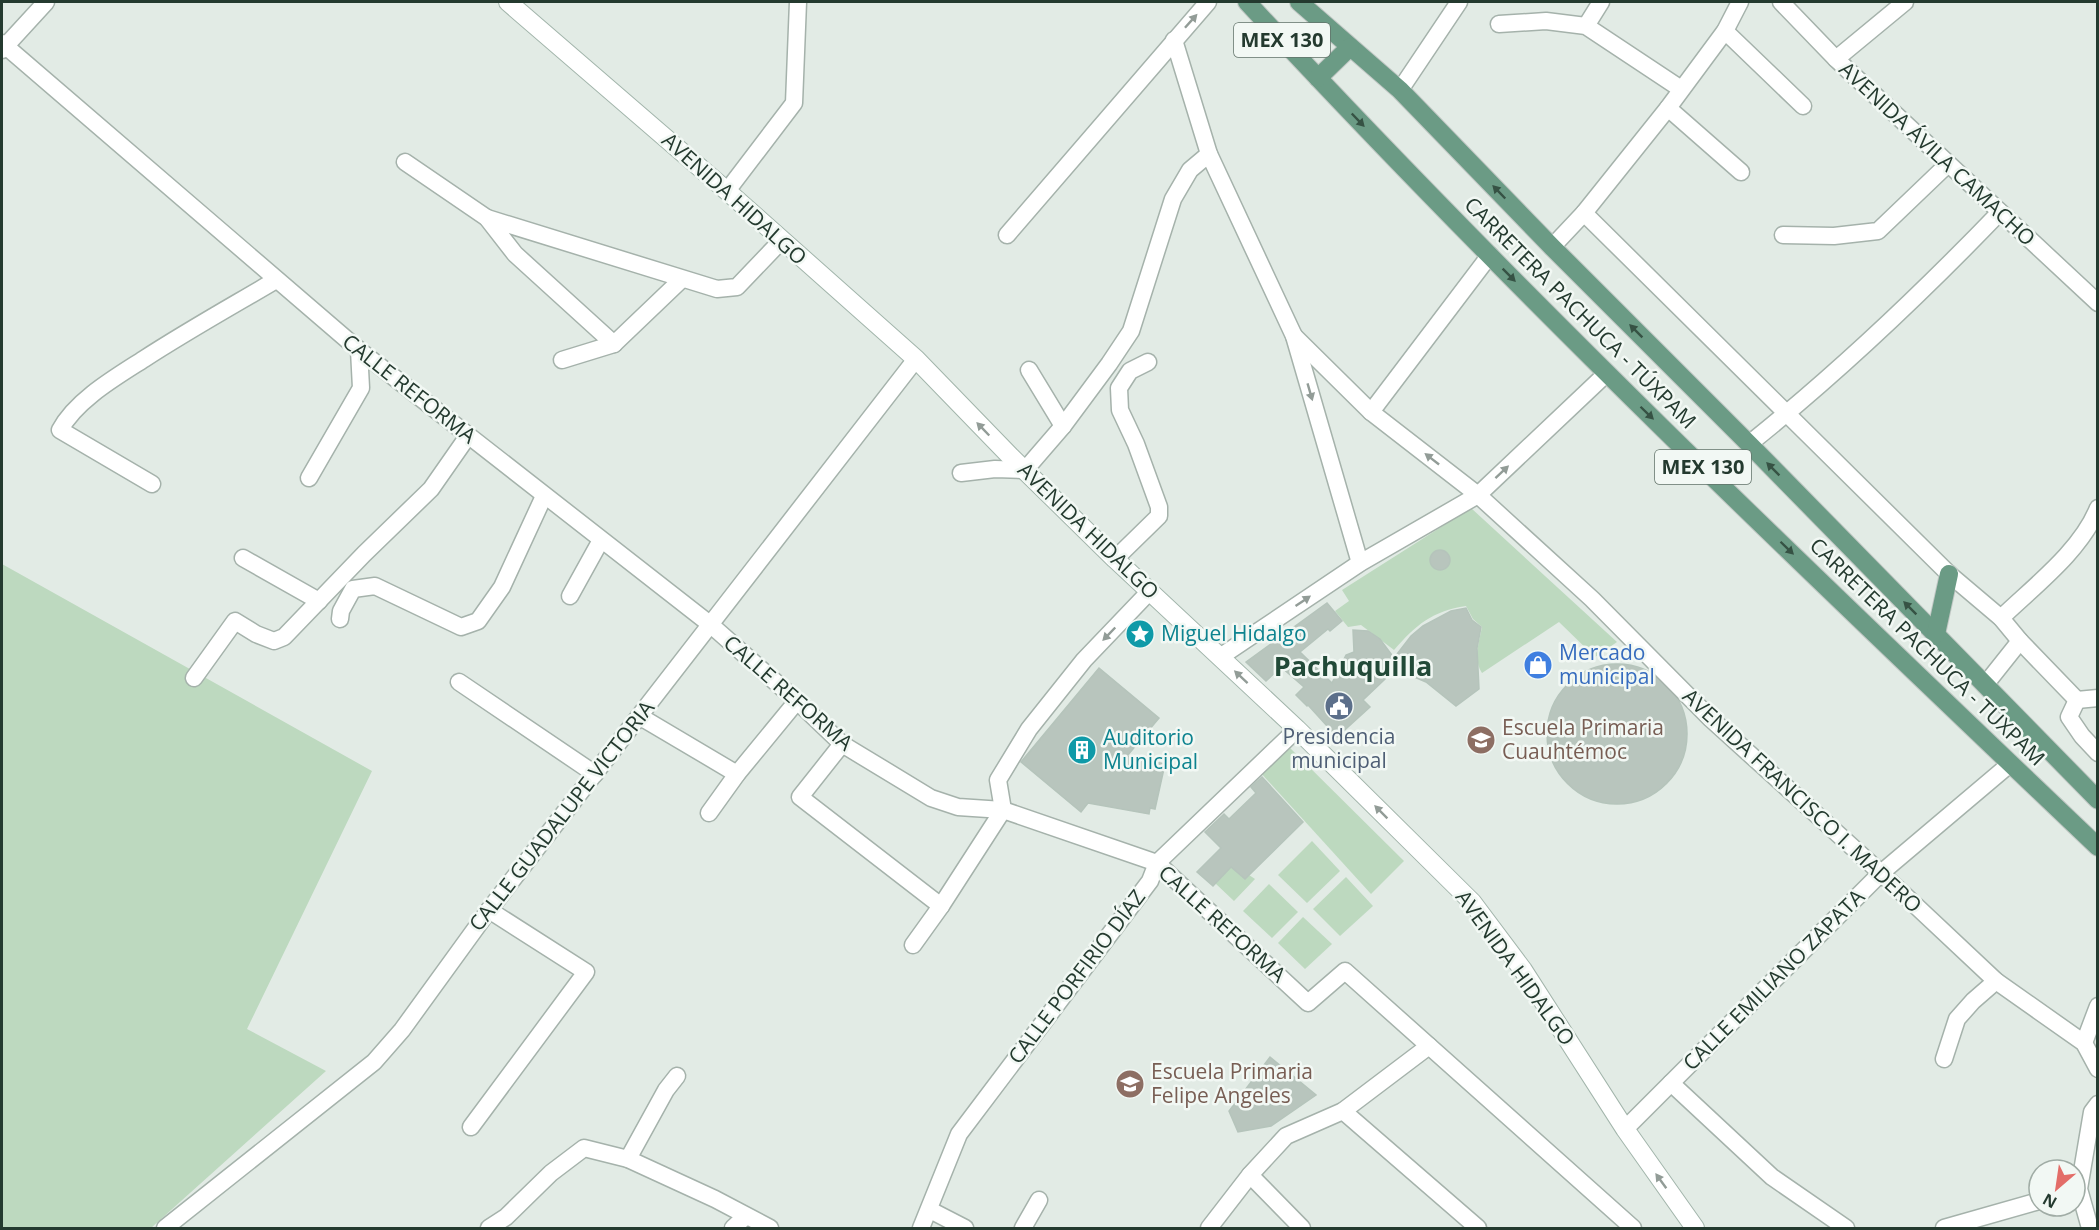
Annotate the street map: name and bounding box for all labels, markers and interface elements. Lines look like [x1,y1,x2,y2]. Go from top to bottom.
one-way arrow [1184,13,1198,28]
road number: MEX 130 [1234,23,1330,57]
street label: AVENIDA ÁVILA CAMACHO [1834,55,2042,252]
one-way arrow [1351,113,1365,127]
street label: AVENIDA HIDALGO [656,126,813,271]
one-way arrow [1492,184,1506,199]
street label: CARRETERA PACHUCA - TÚXPAM [1459,190,1703,434]
one-way arrow [1502,267,1516,281]
one-way arrow [1629,324,1643,338]
street label: CALLE REFORMA [337,327,483,450]
one-way arrow [1306,383,1315,401]
one-way arrow [1640,405,1654,419]
one-way arrow [977,422,991,436]
road number: MEX 130 [1655,450,1751,484]
one-way arrow [1424,453,1440,465]
street label: AVENIDA HIDALGO [1012,456,1165,605]
one-way arrow [1767,462,1781,476]
one-way arrow [1494,466,1508,480]
street label: CARRETERA PACHUCA - TÚXPAM [1804,531,2051,771]
one-way arrow [1780,541,1794,555]
one-way arrow [1295,595,1311,607]
one-way arrow [1903,600,1917,615]
place icon: Miguel Hidalgo [1124,618,1156,650]
place label: Miguel Hidalgo [1161,619,1307,647]
one-way arrow [1103,626,1117,640]
street label: CALLE REFORMA [718,628,860,757]
place label: Mercado municipal [1559,638,1655,690]
district label: Pachuquilla [1274,647,1432,684]
shop icon: Mercado municipal [1522,649,1554,681]
one-way arrow [1234,670,1248,684]
street label: AVENIDA FRANCISCO I. MADERO [1677,682,1928,919]
public building icon: Presidencia municipal [1323,690,1355,722]
street label: CALLE GUADALUPE VICTORIA [462,694,661,937]
place label: Escuela Primaria Cuauhtémoc [1502,713,1664,765]
place label: Presidencia municipal [1283,722,1395,774]
place label: Auditorio Municipal [1103,723,1198,775]
school or university icon: Escuela Primaria Cuauhtémoc [1465,724,1497,756]
building icon: Auditorio Municipal [1066,734,1098,766]
one-way arrow [1374,806,1388,820]
street label: CALLE REFORMA [1153,858,1293,989]
street label: CALLE EMILIANO ZAPATA [1677,882,1871,1076]
street label: CALLE PORFIRIO DÍAZ [1001,884,1151,1069]
street label: AVENIDA HIDALGO [1450,884,1582,1051]
place label: Escuela Primaria Felipe Angeles [1151,1057,1313,1109]
school or university icon: Escuela Primaria Felipe Angeles [1114,1068,1146,1100]
north arrow [2027,1158,2087,1218]
one-way arrow [1655,1173,1667,1189]
text: N [2039,1188,2061,1214]

